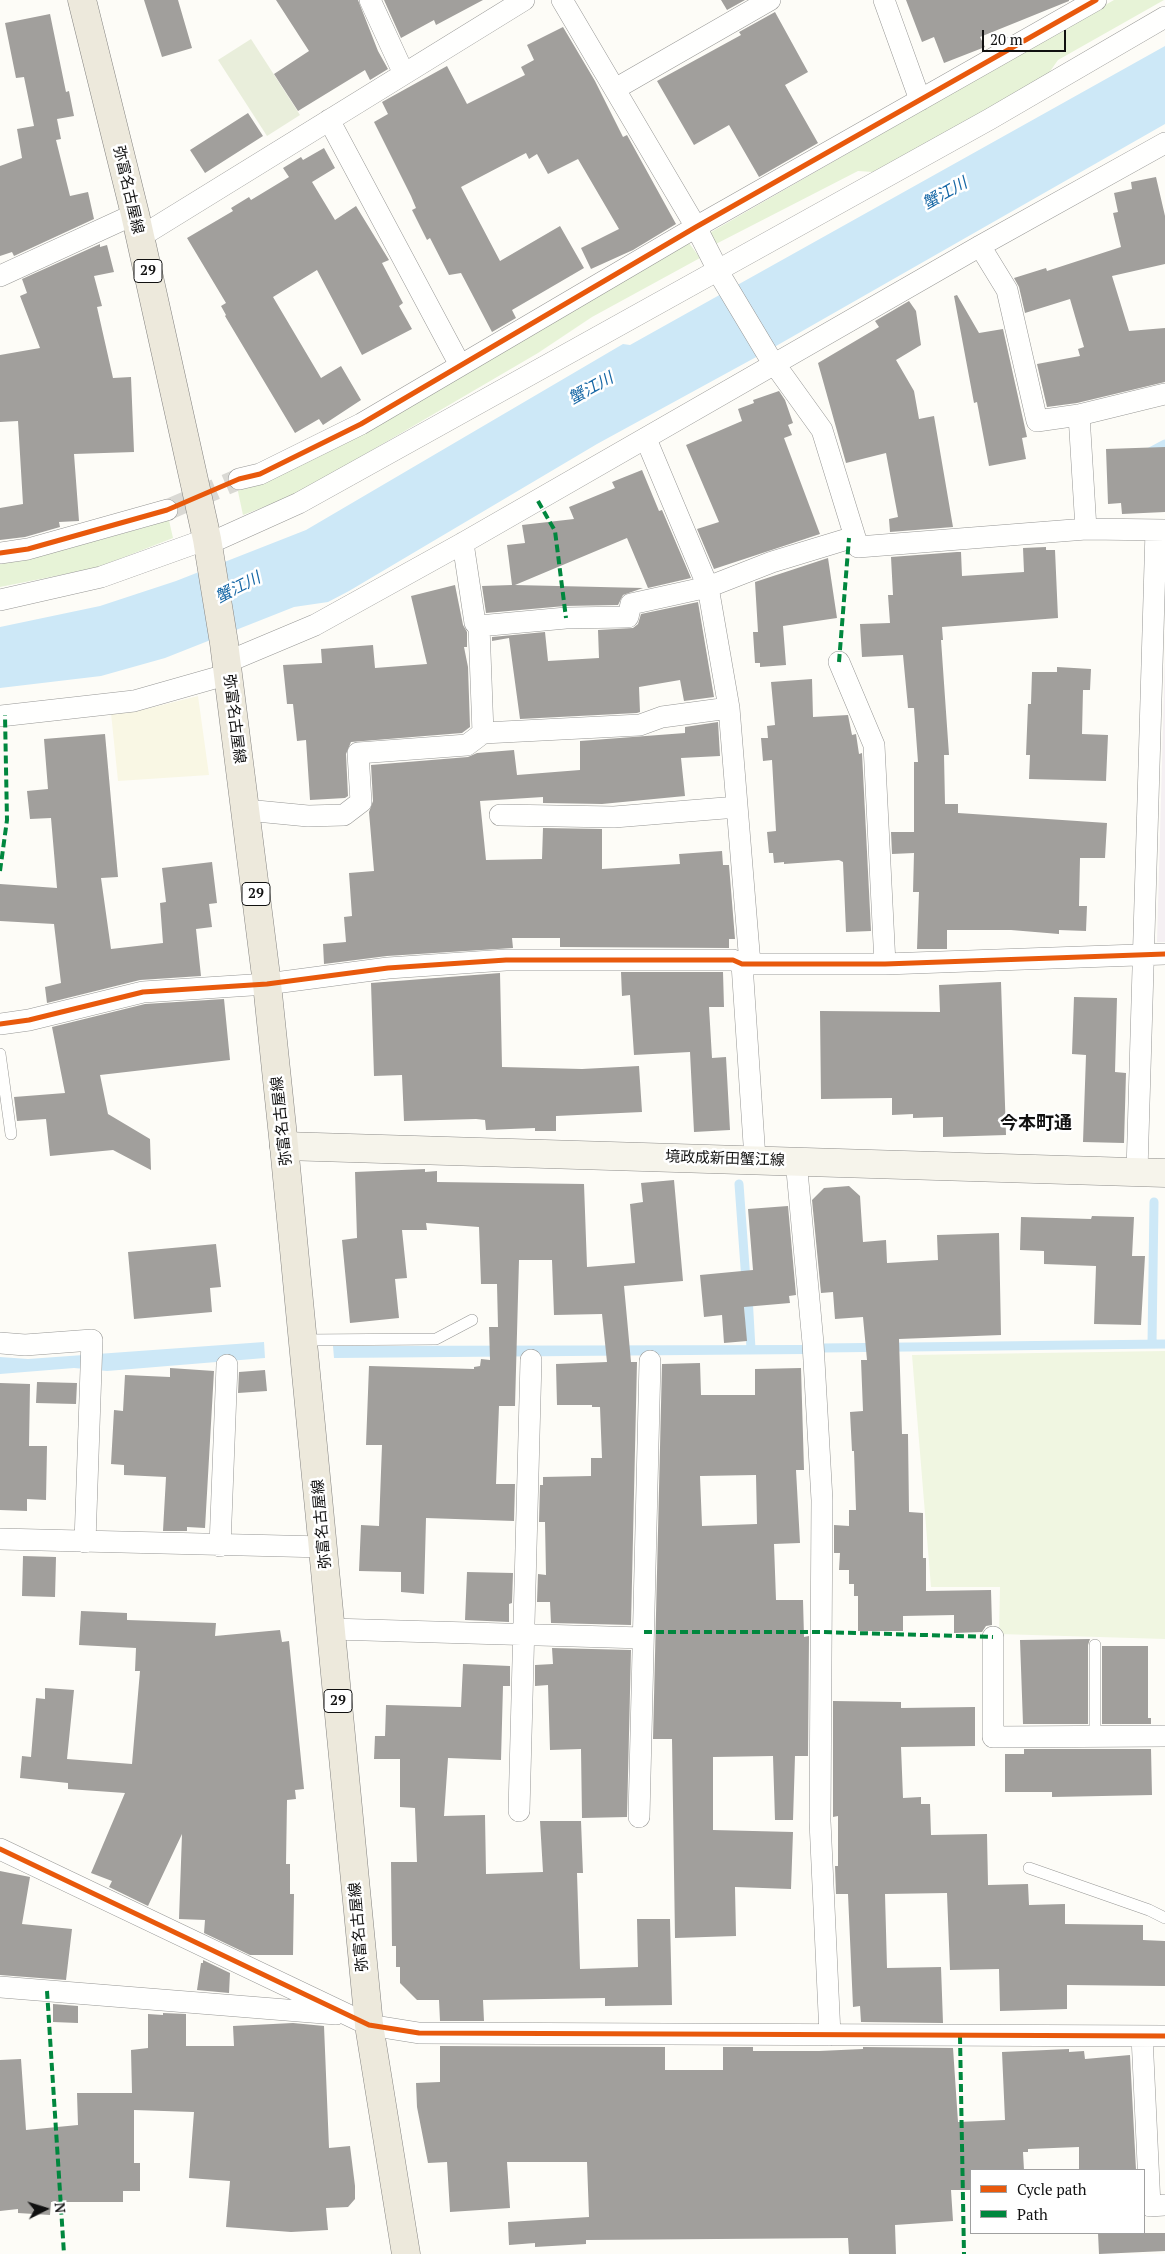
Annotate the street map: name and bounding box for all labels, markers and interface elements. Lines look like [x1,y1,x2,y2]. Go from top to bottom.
scale bar [985,20,1069,52]
text: 20 m [990,29,1023,49]
street label: 弥富名古屋線 [109,144,147,236]
water label: 蟹江川 [919,174,971,214]
road number: 29 [134,260,162,282]
water label: 蟹江川 [565,369,617,409]
water label: 蟹江川 [212,569,264,607]
street label: 弥富名古屋線 [220,673,248,765]
road number: 29 [242,882,270,906]
street label: 弥富名古屋線 [268,1075,296,1167]
district label: 今本町通 [1000,1113,1072,1135]
street label: 境政成新田蟹江線 [665,1148,785,1170]
street label: 弥富名古屋線 [309,1478,335,1570]
road number: 29 [324,1690,352,1712]
street label: 弥富名古屋線 [346,1881,372,1973]
legend [970,2169,1145,2234]
text: Cycle path [1017,2179,1087,2199]
north arrow [20,2184,70,2234]
text: N [51,2202,70,2214]
text: Path [1017,2204,1048,2224]

